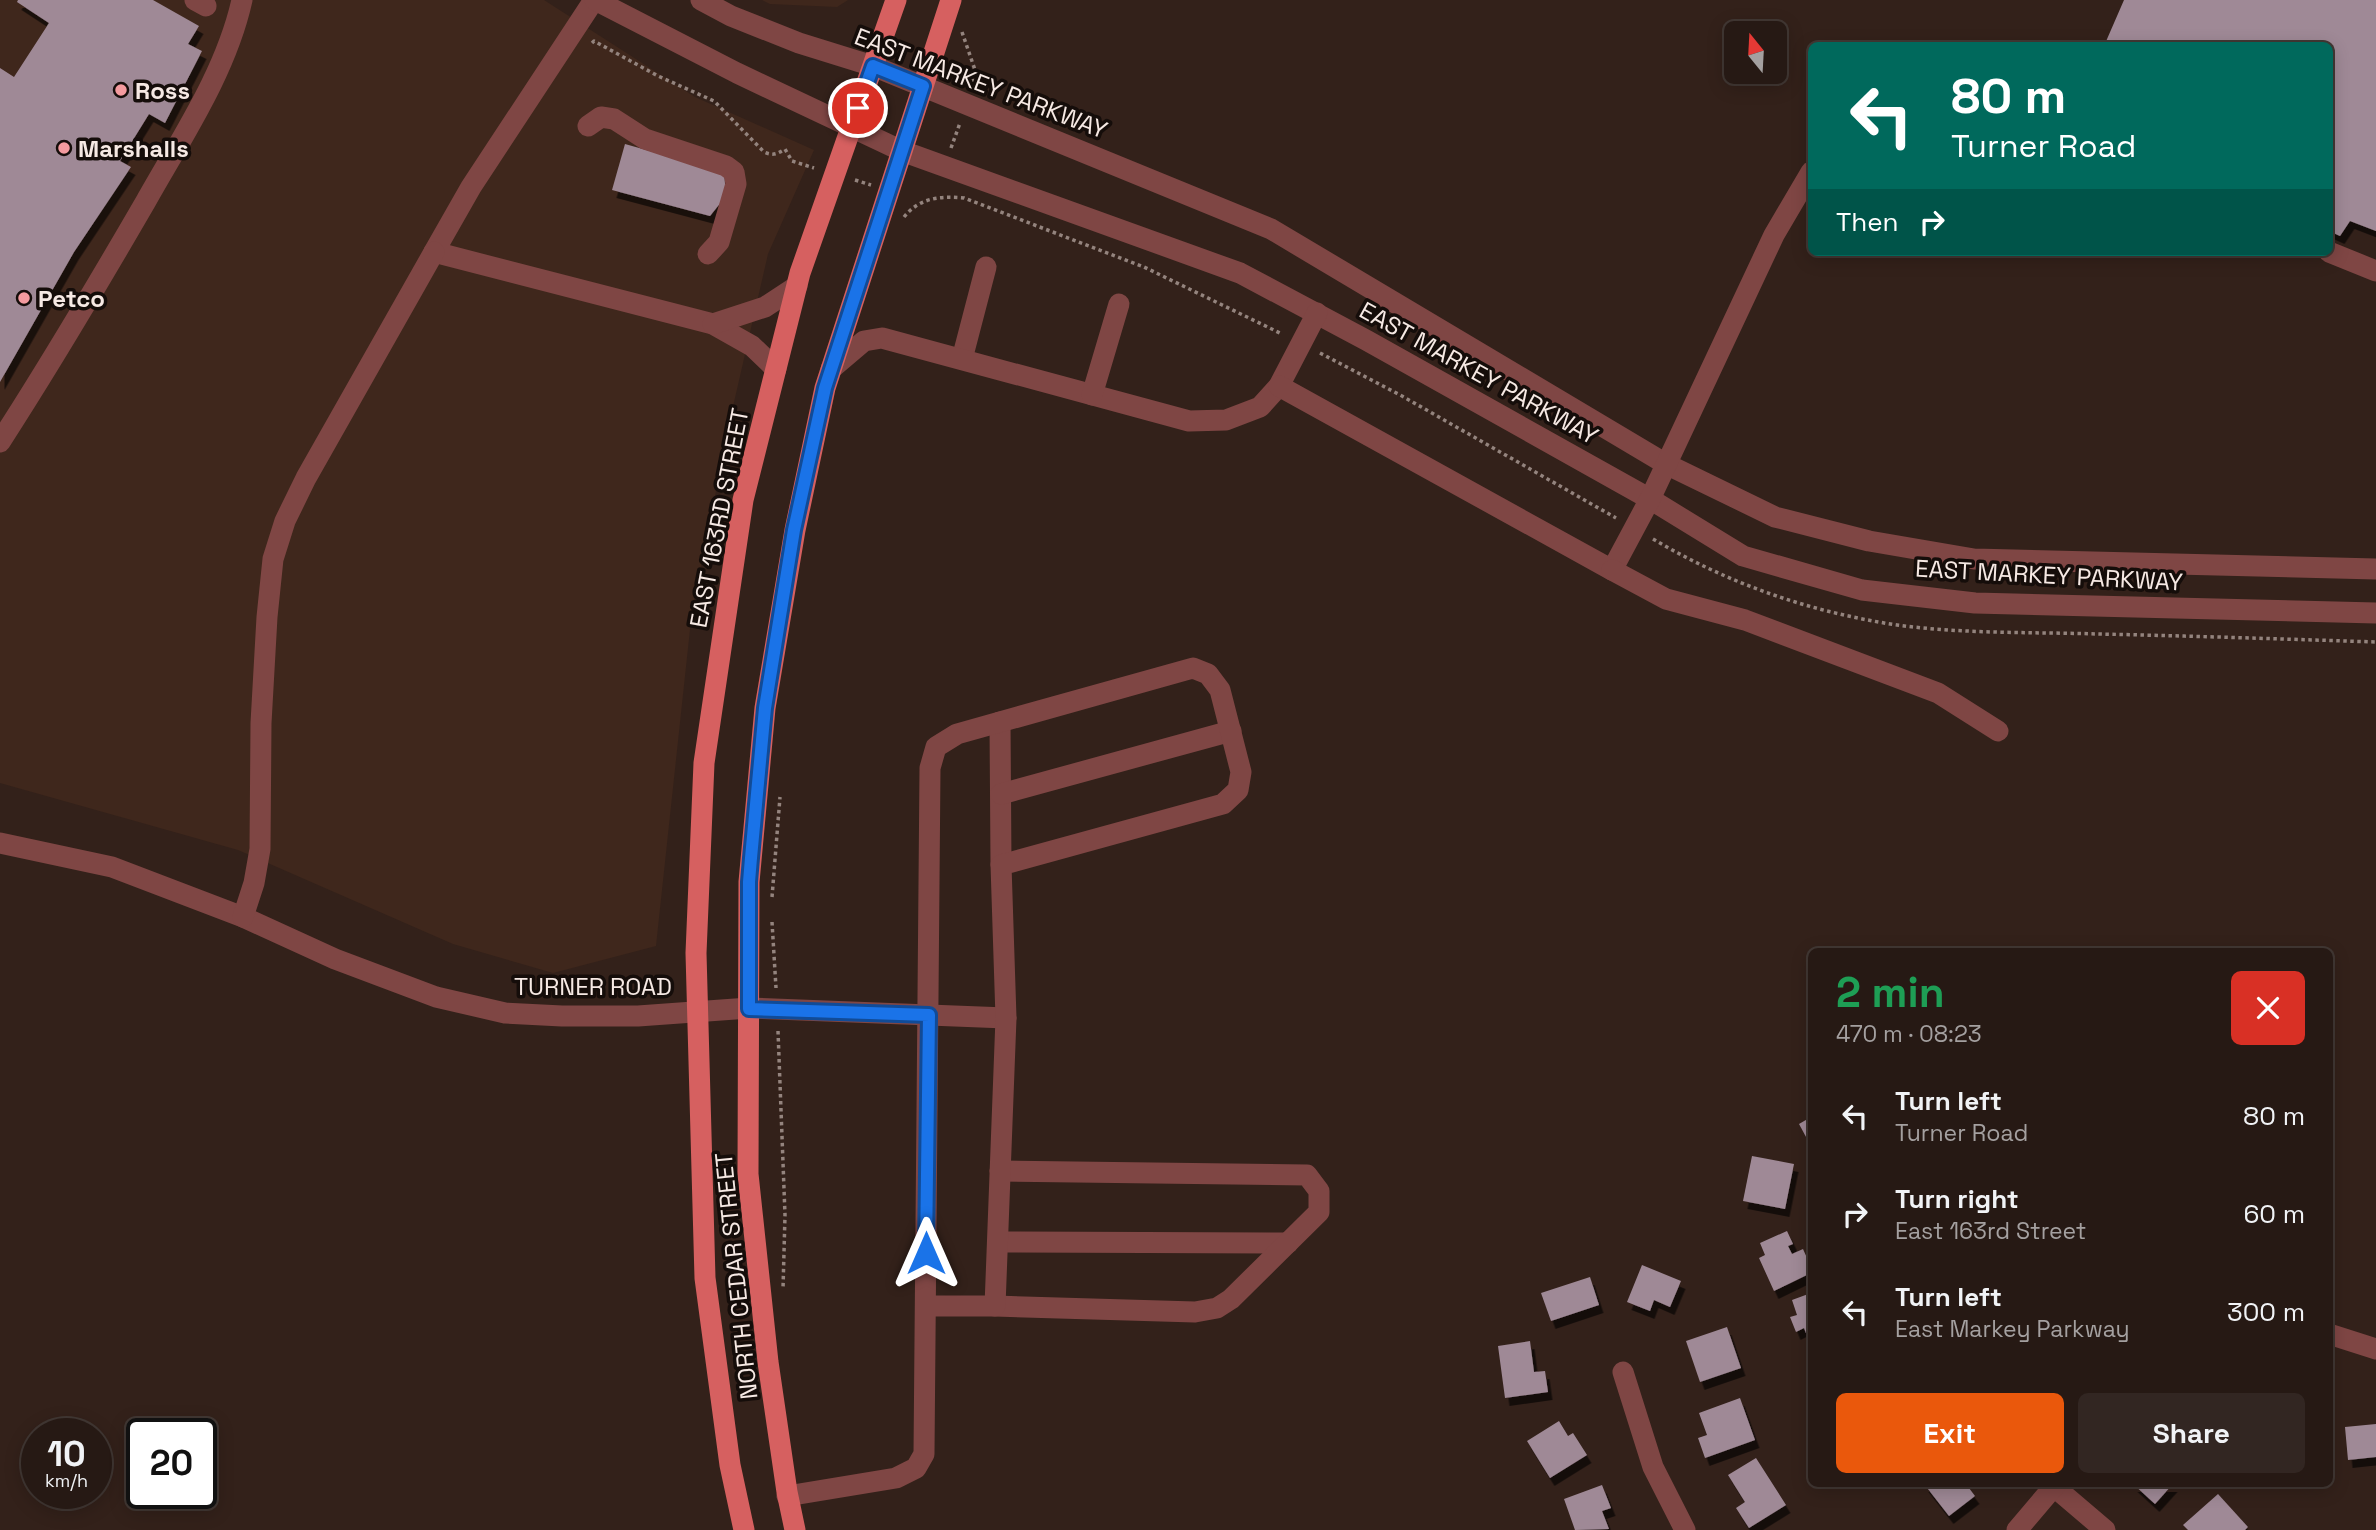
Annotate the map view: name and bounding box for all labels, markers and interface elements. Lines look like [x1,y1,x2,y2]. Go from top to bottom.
street label: EAST MARKEY PARKWAY [850,20,1112,146]
north arrow [1724,21,1787,84]
map controls [1724,21,1787,84]
text: 80 m [1951,65,2066,127]
icon: left [1836,70,1927,161]
place label: Ross [135,75,190,106]
pin [828,78,888,138]
marker: Ross [113,82,129,98]
icon: arrive [839,89,877,127]
text: Turner Road [1951,126,2136,166]
place label: Marshalls [78,133,189,164]
marker: Marshalls [56,140,72,156]
icon: right [1913,203,1951,241]
text: Then [1836,205,1899,239]
place label: Petco [38,283,105,314]
marker: Petco [16,290,32,306]
street label: EAST MARKEY PARKWAY [1354,294,1604,452]
street label: EAST 163RD STREET [683,406,755,630]
street label: EAST MARKEY PARKWAY [1914,553,2184,598]
text: 2 min [1836,966,1945,1019]
street label: TURNER ROAD [514,971,672,1002]
button: close [2231,971,2305,1045]
text: 470 m · 08:23 [1836,1019,1982,1049]
text: Turn left [1895,1084,2002,1118]
icon: left [1836,1097,1874,1135]
text: 80 m [2243,1099,2305,1133]
text: Turner Road [1895,1118,2028,1148]
street label: NORTH CEDAR STREET [708,1151,764,1401]
text: Turn right [1895,1182,2019,1216]
icon: right [1836,1195,1874,1233]
text: 60 m [2243,1197,2305,1231]
position arrow [889,1216,963,1290]
text: East 163rd Street [1895,1216,2086,1246]
text: Turn left [1895,1280,2002,1314]
icon: left [1836,1293,1874,1331]
text: 300 m [2227,1295,2305,1329]
text: East Markey Parkway [1895,1314,2130,1344]
button: Exit [1836,1393,2064,1473]
button: Share [2078,1393,2305,1473]
speed limit sign: 20 [126,1418,217,1509]
text: 10 [47,1432,86,1476]
text: km/h [45,1469,88,1492]

